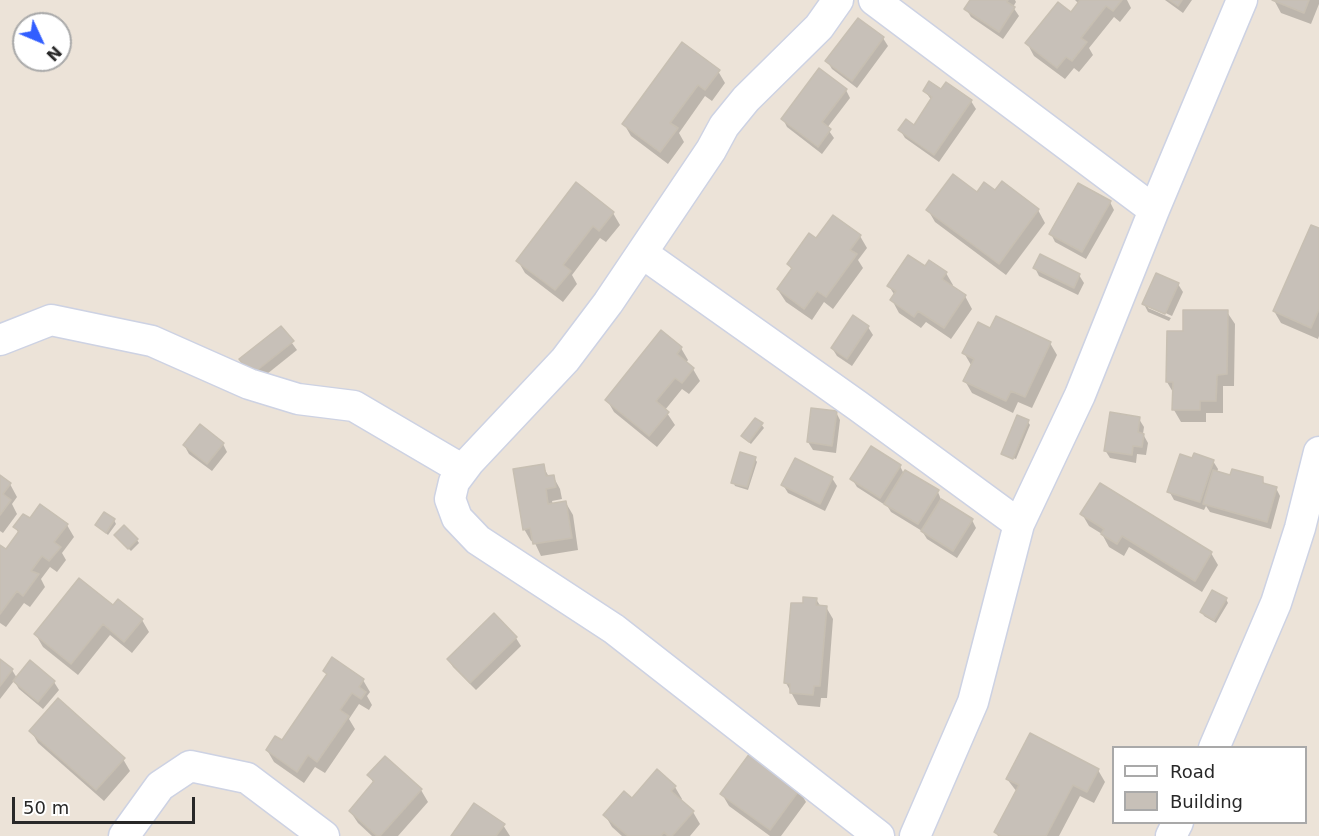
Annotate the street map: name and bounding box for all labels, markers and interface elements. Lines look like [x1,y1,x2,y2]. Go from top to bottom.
north arrow [12,12,72,72]
text: N [42,42,65,65]
legend [1112,746,1307,824]
text: Road [1170,761,1215,782]
scale bar [15,785,198,823]
text: Building [1170,791,1243,812]
text: 50 m [23,797,69,818]

